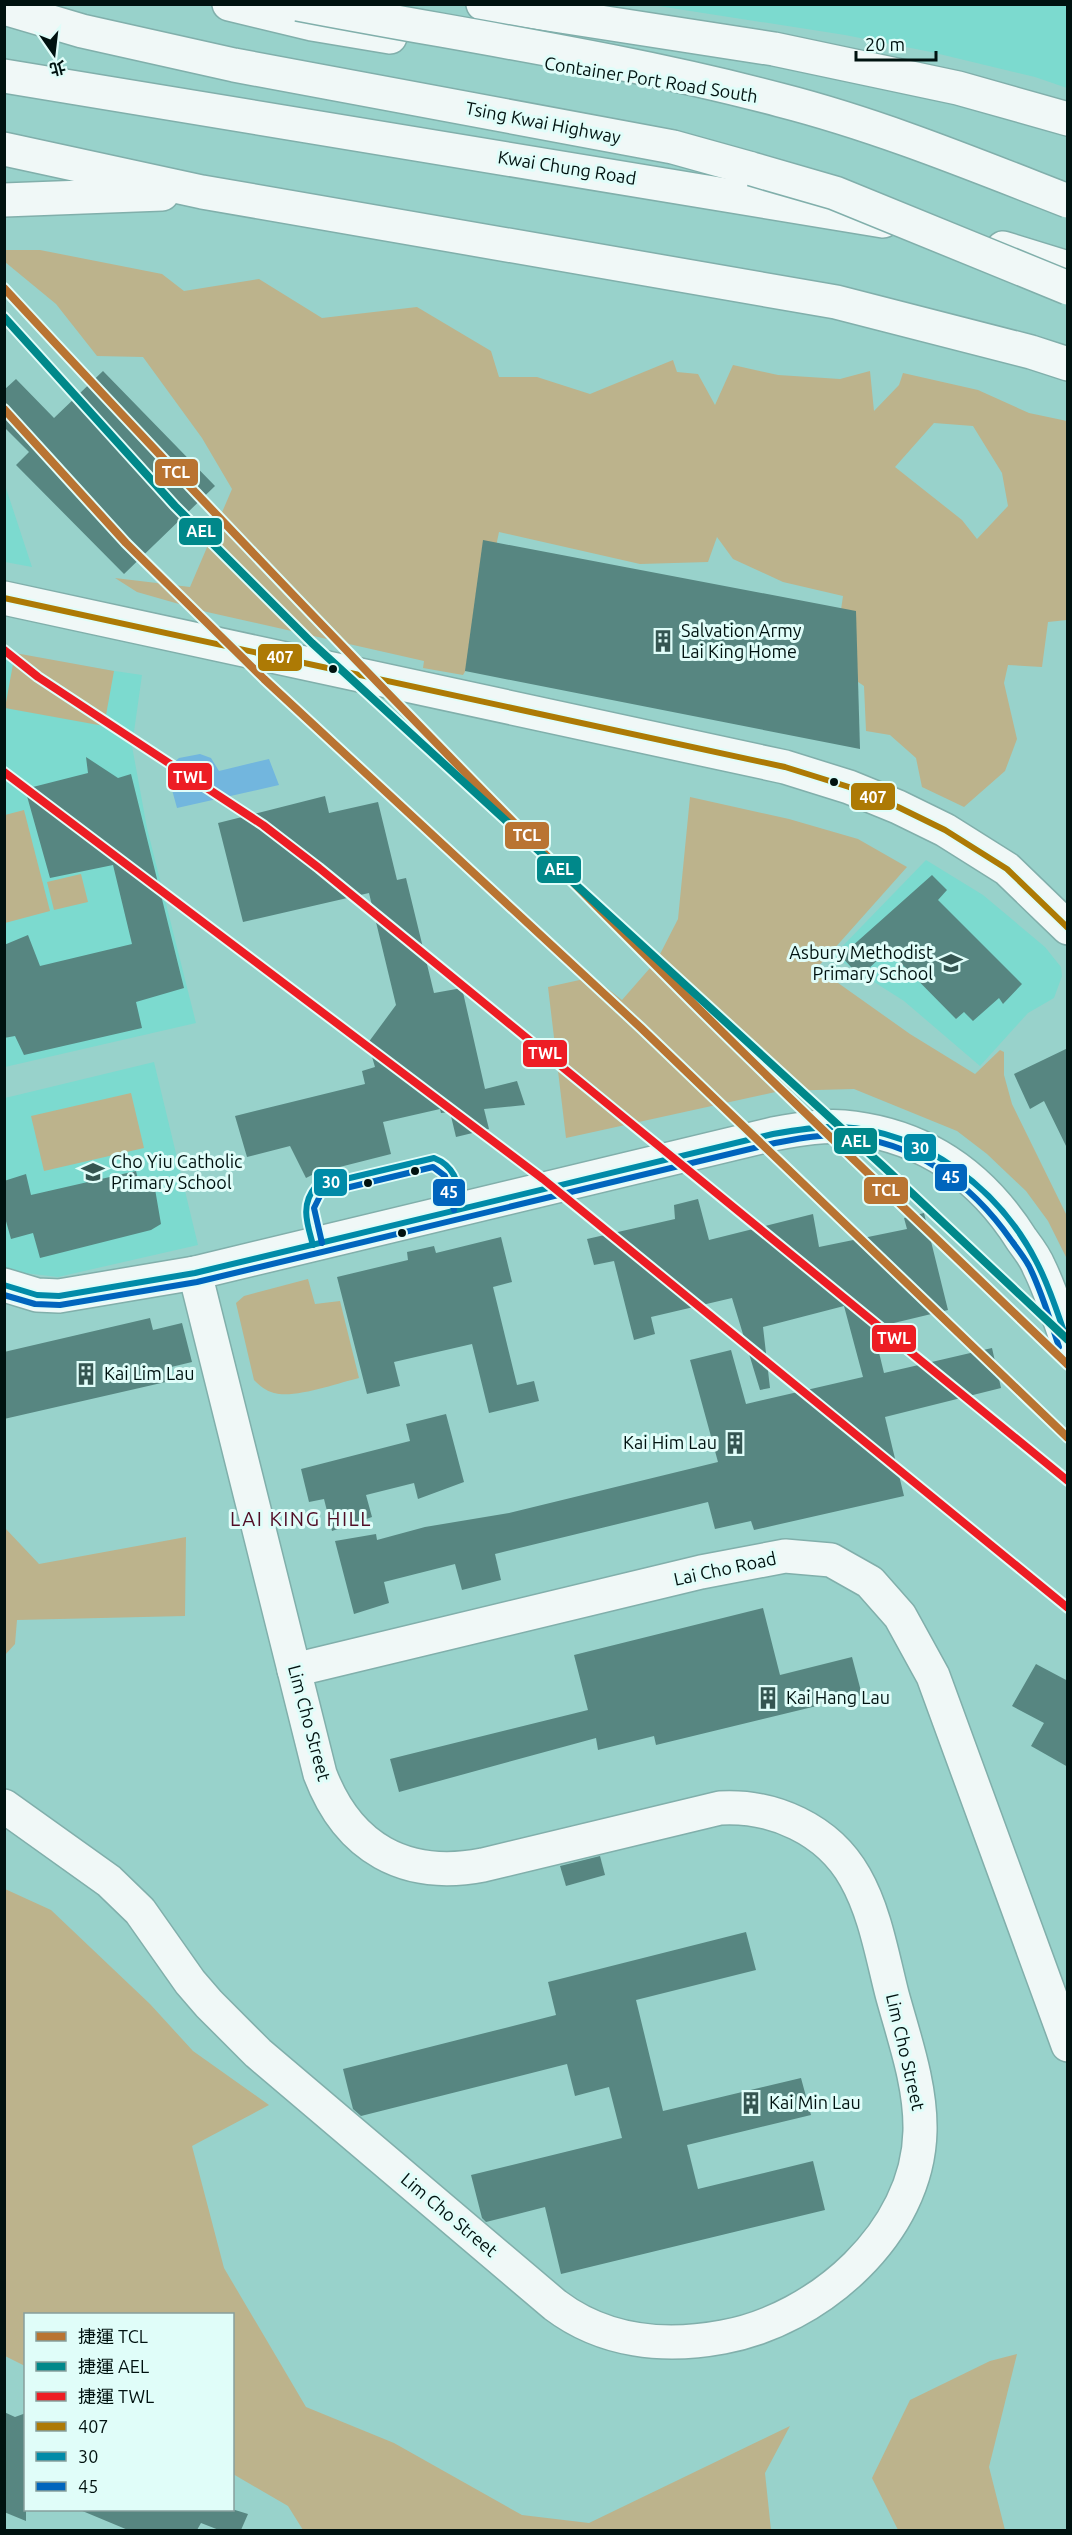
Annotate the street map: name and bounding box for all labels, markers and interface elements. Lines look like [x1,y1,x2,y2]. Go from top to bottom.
north arrow [24,24,84,84]
scale bar [856,24,936,62]
text: 20 m [865,34,905,54]
street label: Container Port Road South [543,52,759,106]
text: 北 [48,58,68,79]
street label: Tsing Kwai Highway [464,97,623,147]
street label: Kwai Chung Road [497,146,638,188]
line badge: TCL [154,458,199,487]
text: TCL [162,463,190,481]
line badge: AEL [178,517,223,546]
text: AEL [186,522,216,540]
place label: Salvation Army Lai King Home [681,620,802,661]
building icon: Salvation Army Lai King Home [650,628,676,654]
line badge: 407 [257,643,303,672]
text: 407 [266,648,294,666]
unlabelled marker [327,663,339,675]
line badge: TWL [167,762,213,791]
text: TWL [173,768,207,786]
unlabelled marker [828,776,840,788]
line badge: 407 [850,782,896,811]
text: 407 [859,788,887,806]
line badge: TCL [504,821,550,850]
text: TCL [513,826,541,844]
line badge: AEL [536,855,582,884]
text: AEL [544,860,574,878]
place label: Asbury Methodist Primary School [789,942,933,983]
school or university icon: Asbury Methodist Primary School [938,950,964,976]
line badge: TWL [522,1039,568,1068]
text: TWL [528,1044,562,1062]
line badge: AEL [833,1127,878,1155]
text: AEL [841,1132,871,1150]
line badge: 30 [903,1133,937,1162]
text: 30 [911,1139,929,1157]
place label: Cho Yiu Catholic Primary School [111,1151,243,1192]
school or university icon: Cho Yiu Catholic Primary School [80,1159,106,1185]
line badge: 45 [934,1163,968,1192]
unlabelled marker [409,1165,421,1177]
line badge: 30 [313,1168,348,1197]
text: 45 [942,1168,960,1186]
text: 30 [322,1173,340,1191]
line badge: TCL [863,1176,909,1205]
unlabelled marker [362,1177,374,1189]
line badge: 45 [432,1178,466,1207]
text: TCL [872,1181,900,1199]
text: 45 [440,1183,458,1201]
unlabelled marker [396,1227,408,1239]
line badge: TWL [871,1324,917,1353]
text: TWL [877,1329,911,1347]
building icon: Kai Lim Lau [73,1361,99,1387]
place label: Kai Lim Lau [104,1363,195,1383]
building icon: Kai Him Lau [722,1430,748,1456]
place label: Kai Him Lau [623,1432,717,1452]
district label: LAI KING HILL [230,1507,372,1530]
street label: Lai Cho Road [672,1547,778,1589]
street label: Lim Cho Street [285,1662,335,1783]
building icon: Kai Hang Lau [755,1685,781,1711]
place label: Kai Hang Lau [786,1687,890,1707]
street label: Lim Cho Street [883,1991,929,2112]
building icon: Kai Min Lau [738,2090,764,2116]
place label: Kai Min Lau [769,2092,861,2112]
street label: Lim Cho Street [397,2168,502,2260]
legend [24,2313,234,2511]
text: 捷運 TCL [78,2326,148,2346]
text: 捷運 AEL [78,2356,149,2376]
text: 捷運 TWL [78,2386,154,2406]
text: 407 [78,2416,108,2436]
text: 30 [78,2446,98,2466]
text: 45 [78,2476,98,2496]

